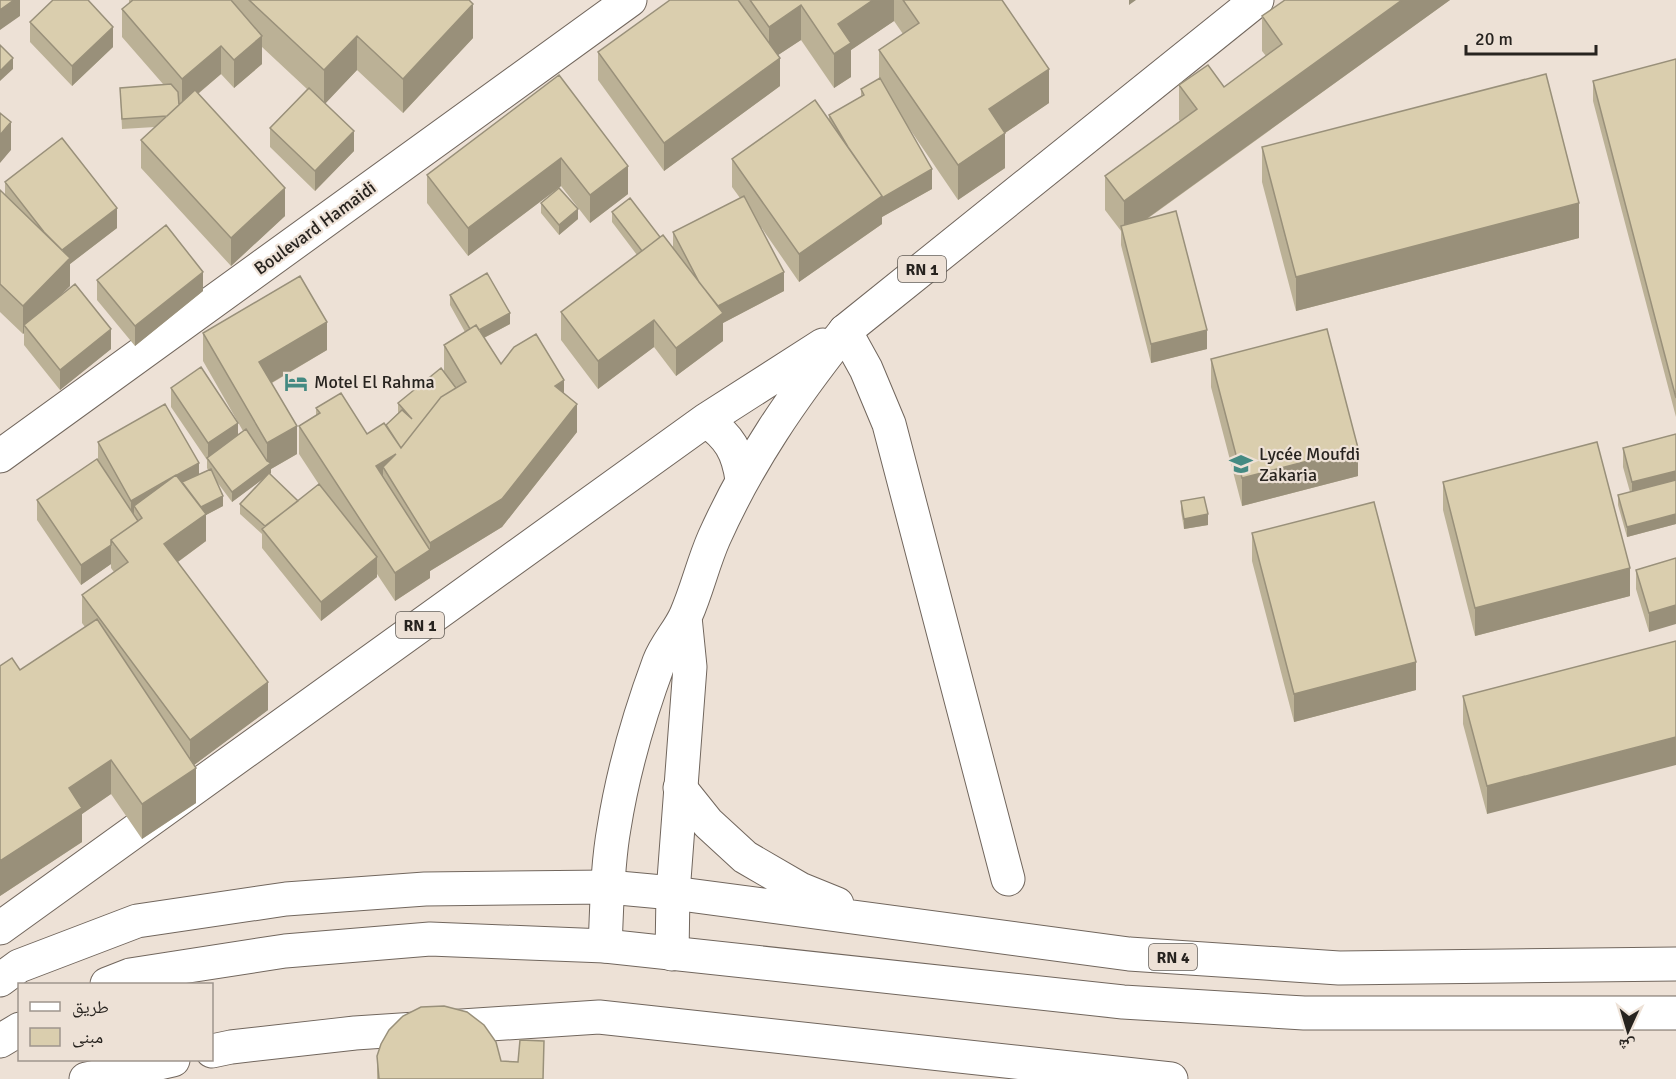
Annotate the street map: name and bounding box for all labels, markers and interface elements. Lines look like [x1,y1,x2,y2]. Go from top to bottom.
scale bar [1466,18,1596,56]
text: 20 m [1475,28,1513,50]
street label: Boulevard Hamaidi [250,176,380,280]
road number: RN 1 [898,256,946,282]
hotel icon: Motel El Rahma [283,369,309,395]
place label: Motel El Rahma [314,371,435,393]
place label: Lycée Moufdi Zakaria [1259,443,1360,486]
school or university icon: Lycée Moufdi Zakaria [1228,451,1254,477]
road number: RN 1 [396,612,444,638]
road number: RN 4 [1149,944,1197,970]
legend [18,983,213,1061]
text: طريق [72,996,109,1018]
north arrow [1598,1001,1658,1061]
text: مبنى [72,1026,103,1048]
text: ش [1618,1034,1636,1056]

